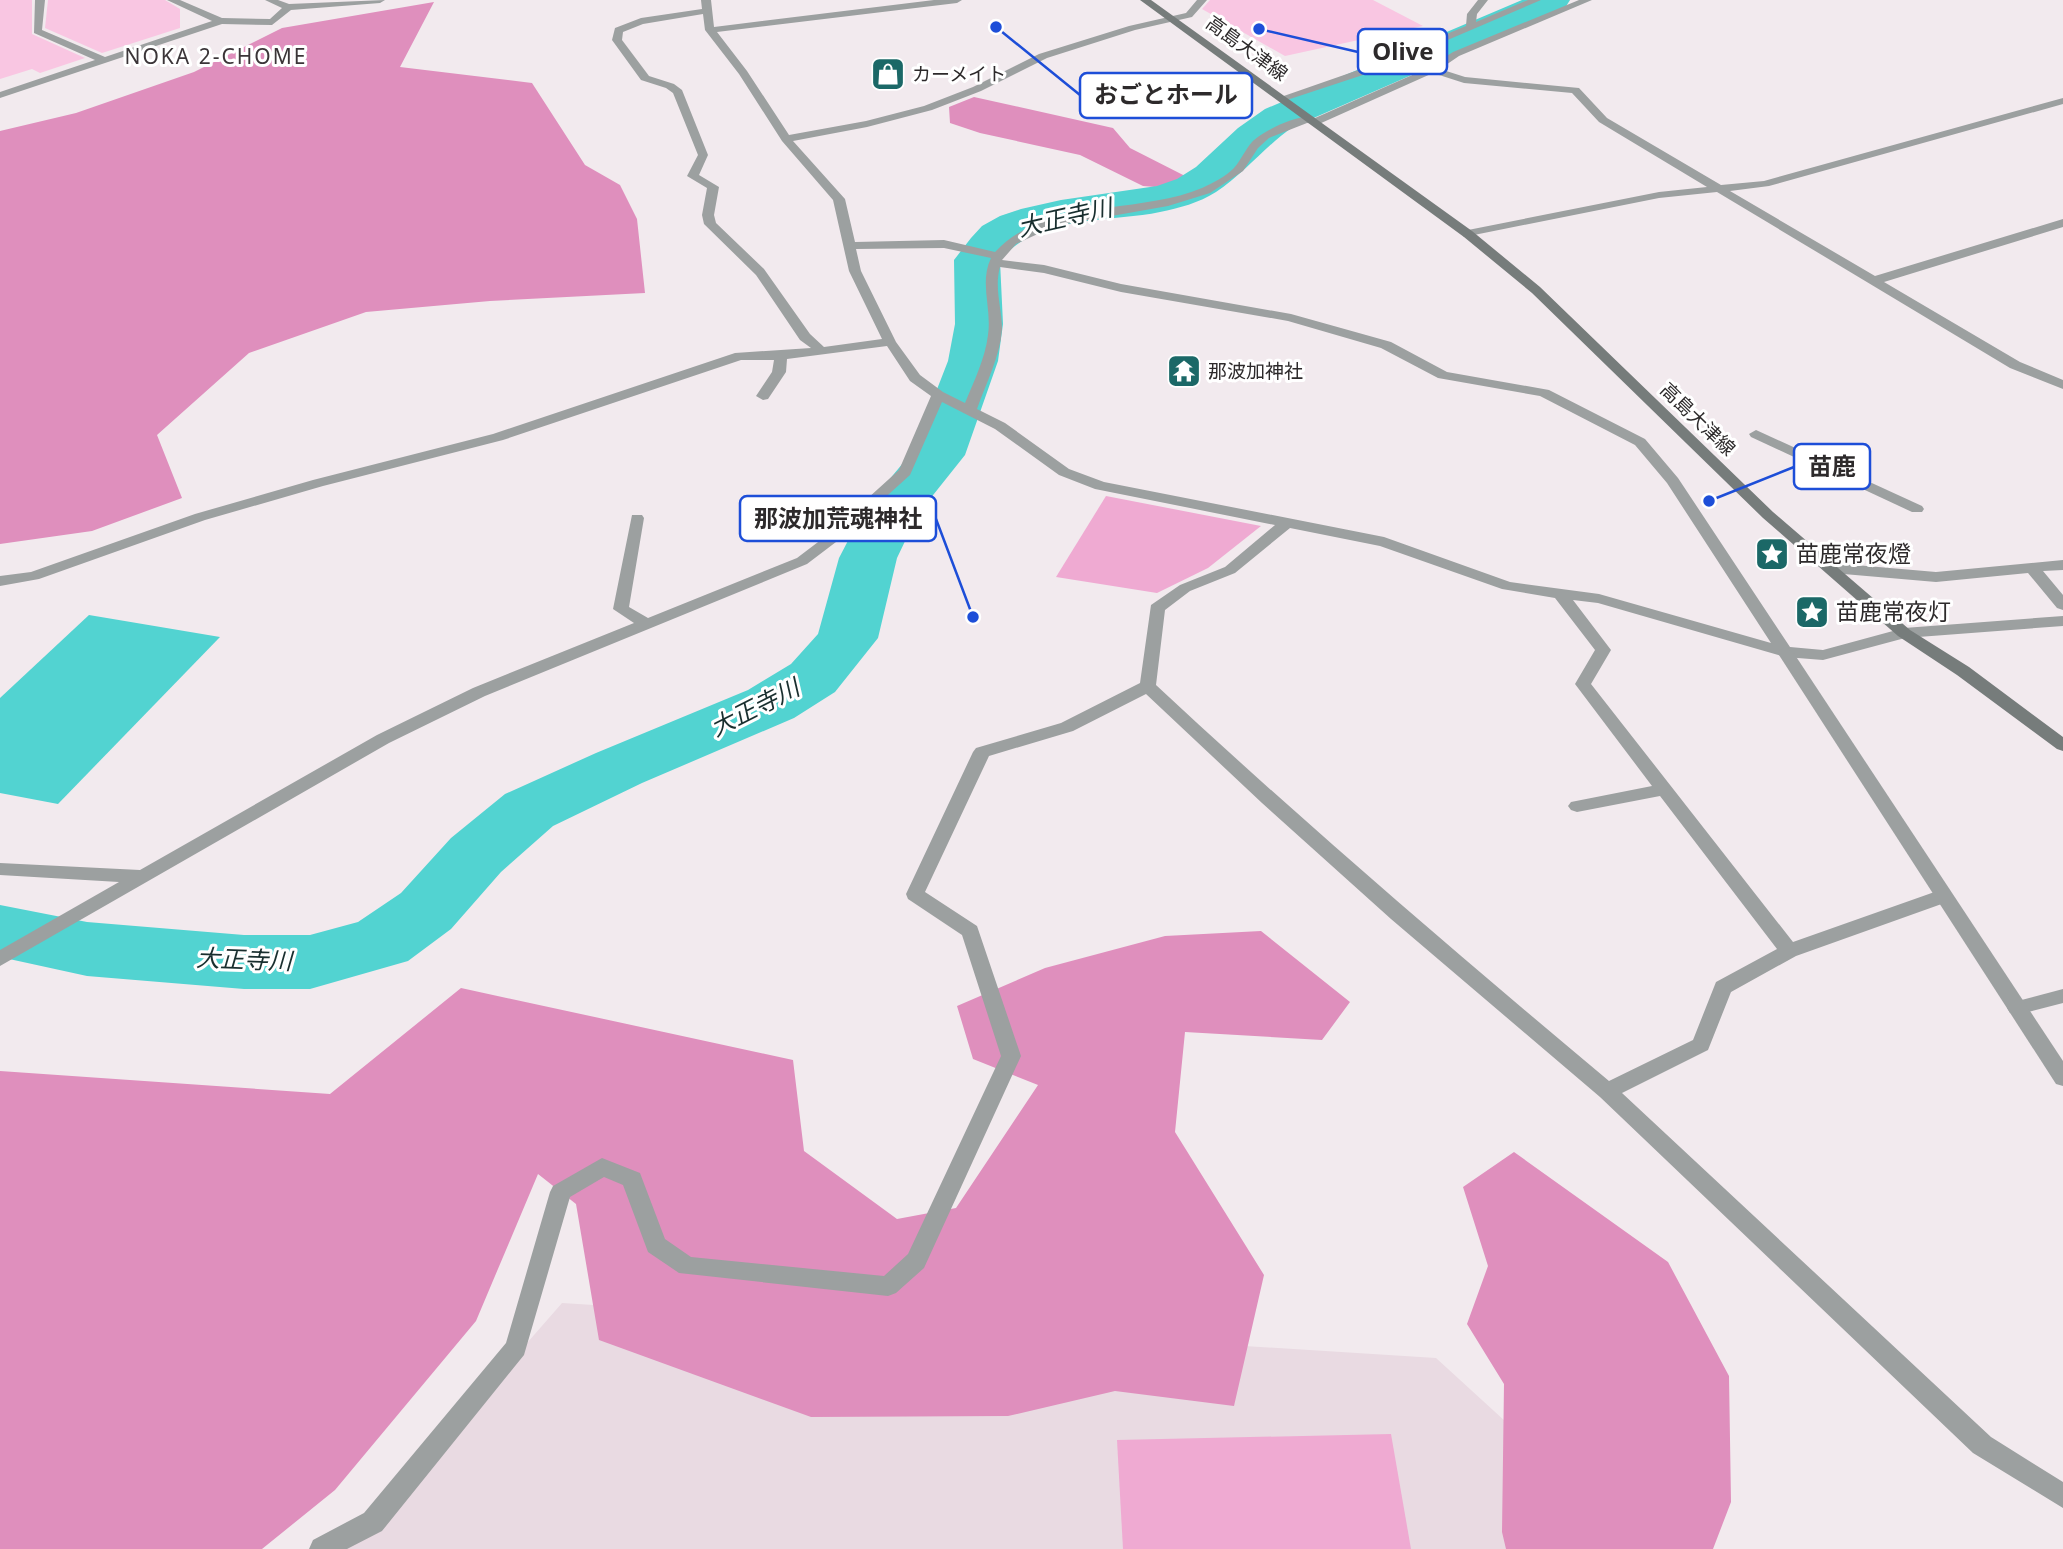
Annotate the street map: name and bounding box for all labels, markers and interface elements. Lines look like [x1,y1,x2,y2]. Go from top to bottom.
street label: 高島大津線 [1201,10,1293,86]
callout: Olive [1358,29,1447,74]
text: Olive [1372,34,1434,67]
district label: NOKA 2-CHOME [125,42,307,70]
shop icon: カーメイト [869,55,907,93]
place label: カーメイト [912,61,1006,87]
callout: おごとホール [1080,73,1252,118]
text: おごとホール [1094,77,1238,110]
water label: 大正寺川 [1014,189,1118,243]
temple icon: 那波加神社 [1165,352,1203,390]
place label: 那波加神社 [1208,358,1303,384]
street label: 高島大津線 [1655,377,1741,461]
callout: 苗鹿 [1794,444,1870,489]
text: 苗鹿 [1808,449,1856,482]
callout: 那波加荒魂神社 [740,496,936,541]
text: 那波加荒魂神社 [754,501,922,534]
place icon: 苗鹿常夜燈 [1753,535,1791,573]
place label: 苗鹿常夜燈 [1796,537,1911,569]
place icon: 苗鹿常夜灯 [1793,593,1831,631]
place label: 苗鹿常夜灯 [1836,595,1951,627]
water label: 大正寺川 [704,669,807,743]
water label: 大正寺川 [196,940,296,977]

